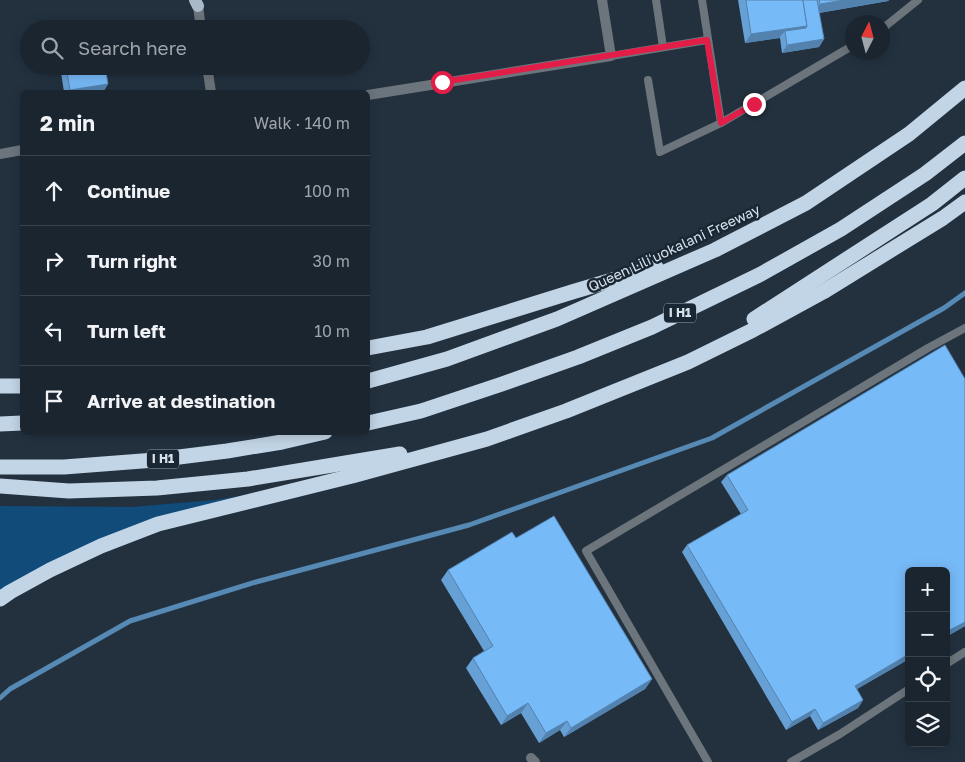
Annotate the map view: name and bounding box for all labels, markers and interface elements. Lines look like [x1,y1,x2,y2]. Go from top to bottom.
north arrow [845,15,890,60]
search box [20,20,370,75]
icon: search [38,34,66,62]
text: Search here [78,36,187,59]
route start [431,71,454,94]
route end [743,93,766,116]
text: 2 min [40,110,95,136]
text: Walk · 140 m [254,113,350,133]
icon: ahead [40,177,68,205]
text: Continue [87,179,170,202]
text: 100 m [304,181,350,201]
street label: Queen Liliʻuokalani Freeway [585,200,762,295]
icon: right [40,247,68,275]
text: Turn right [87,249,177,272]
text: 30 m [313,251,350,271]
road number: I H1 [664,304,696,322]
icon: left [40,317,68,345]
text: Turn left [87,319,166,342]
text: 10 m [314,321,350,341]
icon: arrive [40,387,68,415]
text: Arrive at destination [87,389,275,412]
road number: I H1 [147,449,179,468]
map controls [905,567,950,747]
button: + [905,567,950,612]
button: − [905,612,950,657]
button: locate [905,657,950,702]
button: layers [905,702,950,747]

